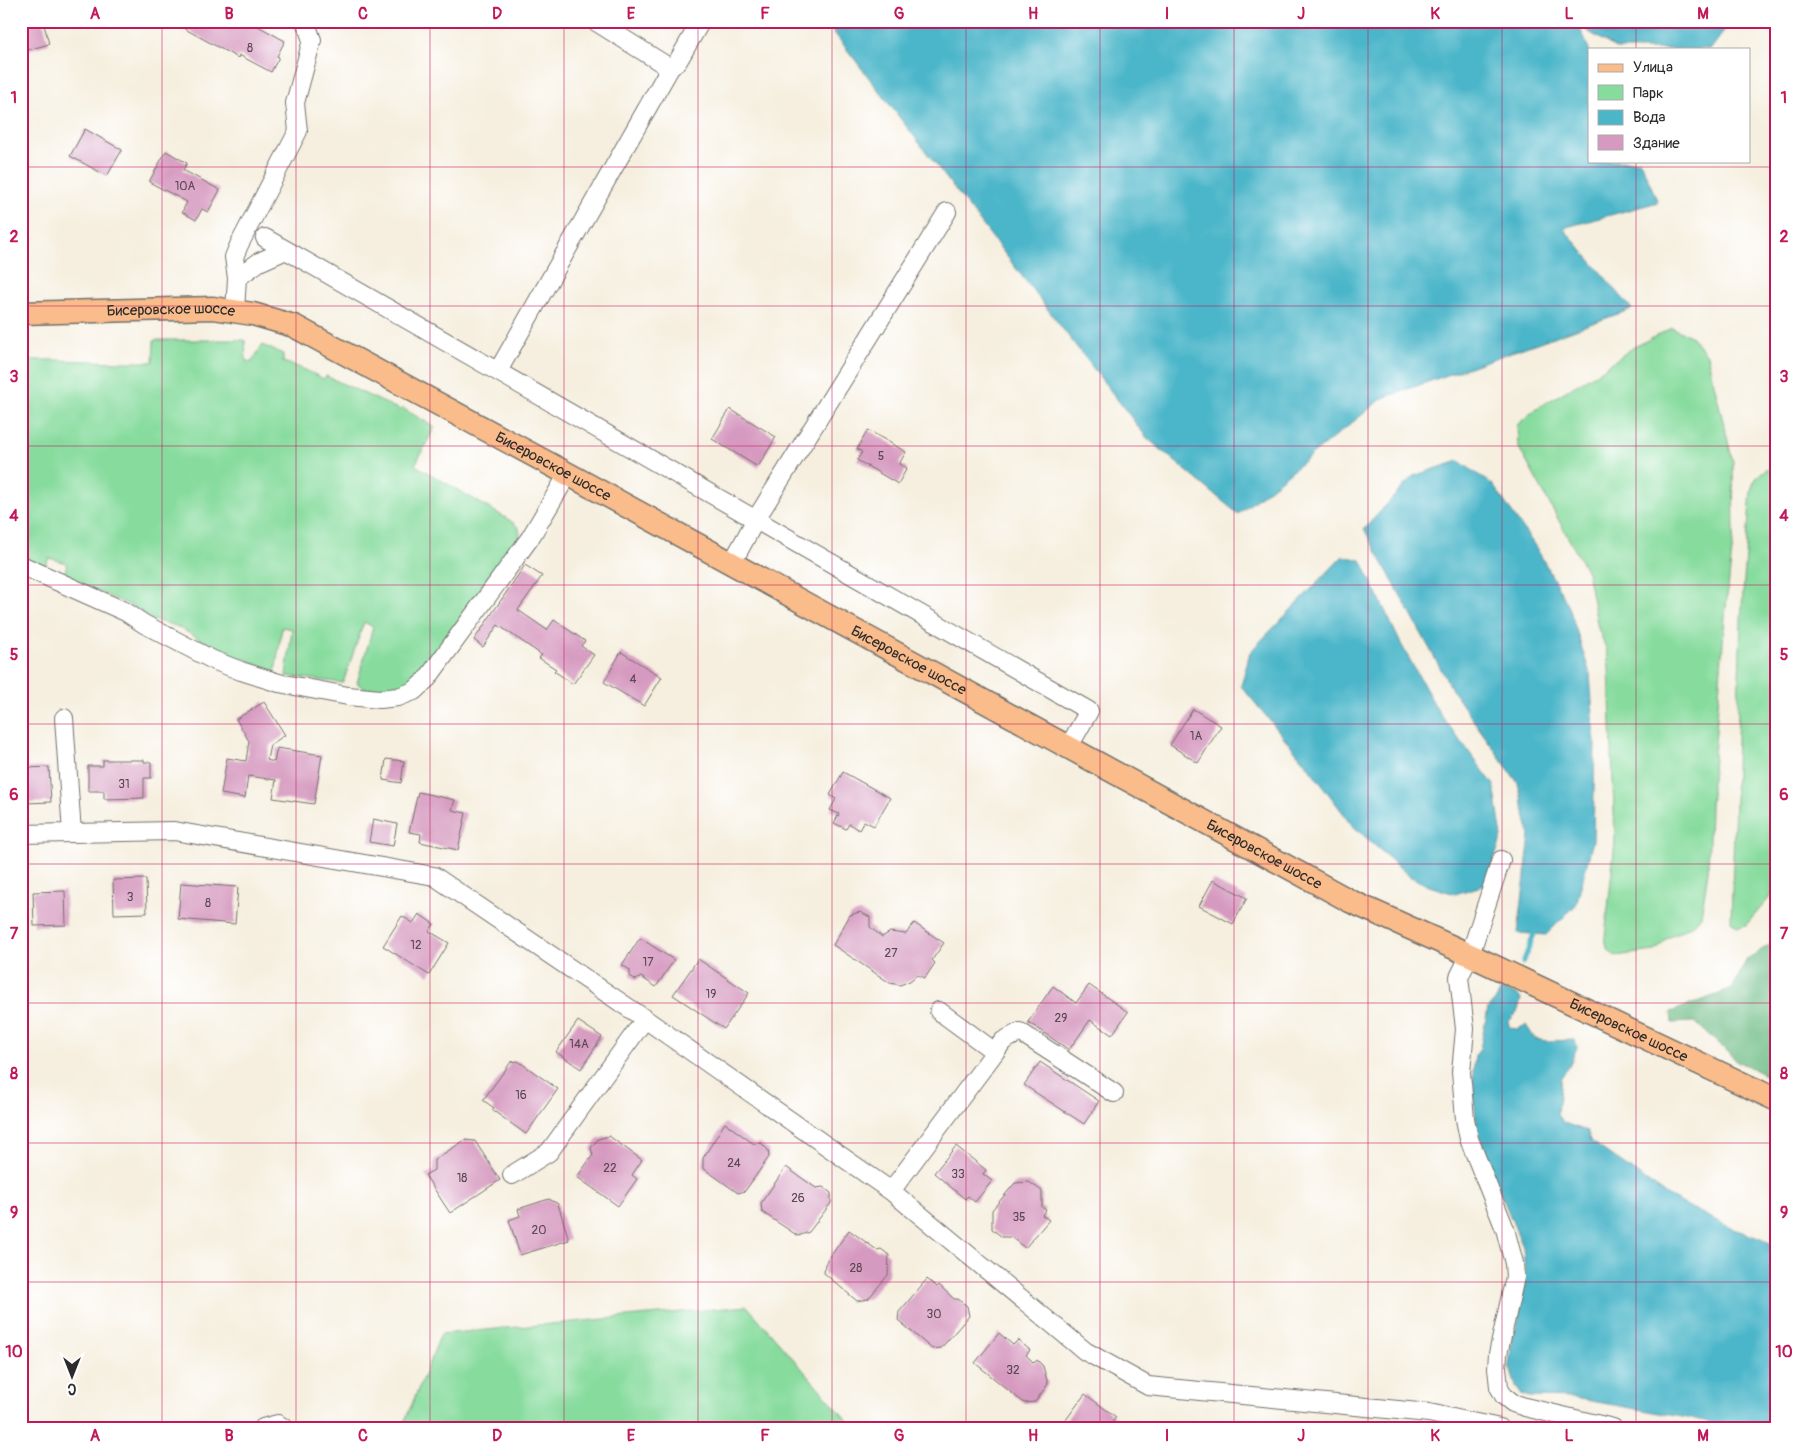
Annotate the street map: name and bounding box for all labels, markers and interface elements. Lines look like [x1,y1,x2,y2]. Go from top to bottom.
text: A [90,4,101,24]
text: B [224,4,234,24]
text: C [358,4,368,24]
text: D [492,4,502,24]
text: E [627,4,636,24]
text: F [760,4,770,24]
text: G [894,4,905,24]
text: H [1028,4,1038,24]
text: I [1165,4,1169,24]
text: J [1297,4,1305,24]
text: K [1430,4,1440,24]
text: L [1564,4,1574,24]
text: M [1697,4,1709,24]
house number: 8 [247,41,253,56]
legend [1588,48,1750,162]
text: Улица [1633,58,1673,77]
text: Парк [1633,84,1664,103]
text: 1 [11,88,17,108]
text: 1 [1781,88,1787,108]
text: Вода [1633,108,1666,127]
text: Здание [1633,134,1680,153]
house number: 10А [175,179,196,194]
text: 2 [10,227,19,247]
text: 2 [1780,227,1789,247]
street label: Бисеровское шоссе [106,299,237,321]
text: 3 [10,367,19,387]
text: 3 [1780,367,1789,387]
street label: Бисеровское шоссе [492,427,615,505]
house number: 5 [878,449,884,464]
text: 4 [9,506,19,526]
text: 4 [1779,506,1789,526]
street label: Бисеровское шоссе [848,621,970,700]
text: 5 [10,645,19,665]
text: 5 [1780,645,1789,665]
house number: 4 [630,672,637,687]
house number: 1А [1190,729,1202,744]
house number: 31 [118,777,130,792]
text: 6 [9,785,19,805]
text: 6 [1779,785,1789,805]
street label: Бисеровское шоссе [1203,815,1326,894]
house number: 3 [127,890,134,905]
house number: 8 [205,896,211,911]
text: 7 [10,924,19,944]
text: 7 [1780,924,1789,944]
house number: 12 [410,938,422,953]
house number: 27 [884,946,898,961]
house number: 17 [642,955,654,970]
house number: 19 [706,987,716,1002]
street label: Бисеровское шоссе [1567,994,1692,1066]
house number: 29 [1055,1011,1067,1026]
house number: 14А [569,1037,589,1052]
text: 8 [10,1064,18,1084]
text: 8 [1780,1064,1788,1084]
house number: 16 [515,1088,527,1103]
house number: 24 [727,1156,741,1171]
house number: 22 [603,1161,617,1176]
house number: 33 [951,1167,965,1182]
house number: 18 [457,1171,467,1186]
house number: 26 [791,1191,805,1206]
text: 9 [10,1203,18,1223]
text: 9 [1780,1203,1788,1223]
house number: 35 [1012,1210,1026,1225]
house number: 20 [532,1223,546,1238]
house number: 28 [850,1261,862,1276]
house number: 30 [927,1307,941,1322]
text: 10 [5,1342,23,1362]
text: 10 [1775,1342,1793,1362]
north arrow [48,1352,98,1402]
house number: 32 [1006,1363,1020,1378]
text: С [67,1380,76,1397]
text: A [90,1426,101,1446]
text: B [224,1426,234,1446]
text: C [358,1426,368,1446]
text: D [492,1426,502,1446]
text: E [627,1426,636,1446]
text: F [760,1426,770,1446]
text: G [894,1426,905,1446]
text: H [1028,1426,1038,1446]
text: I [1165,1426,1169,1446]
text: J [1297,1426,1305,1446]
text: K [1430,1426,1440,1446]
text: L [1564,1426,1574,1446]
text: M [1697,1426,1709,1446]

